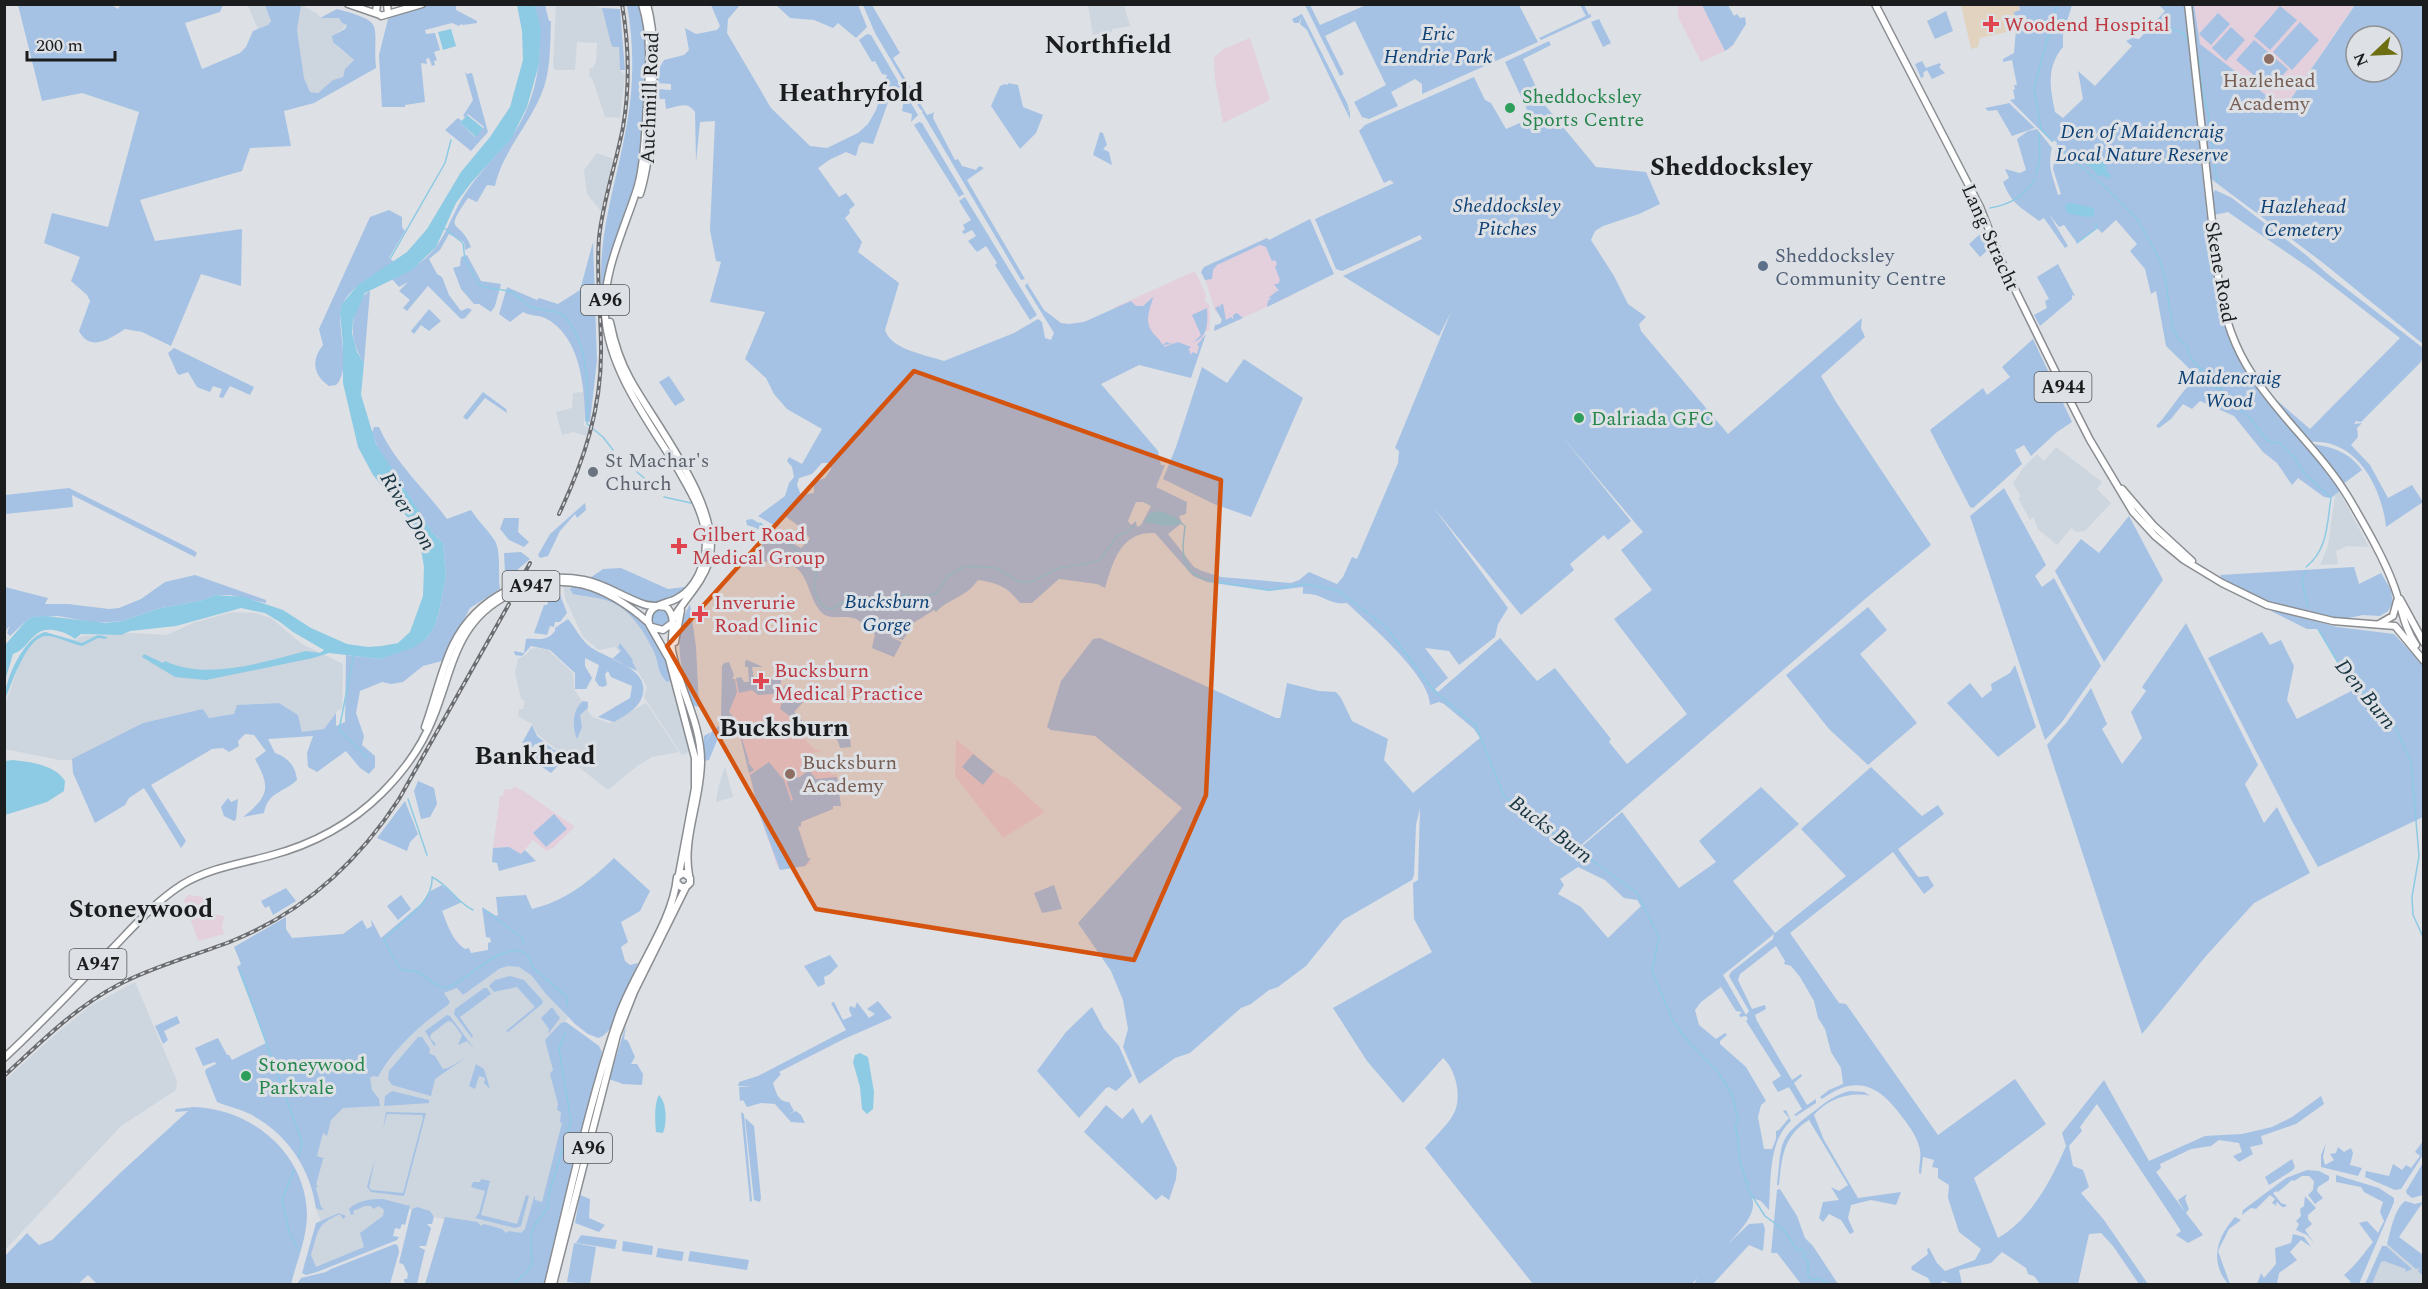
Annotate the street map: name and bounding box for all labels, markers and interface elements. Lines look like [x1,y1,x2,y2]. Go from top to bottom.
place label: Woodend Hospital [2004,10,2170,40]
marker: Woodend Hospital [1982,15,2000,33]
park label: Eric Hendrie Park [1384,19,1493,72]
scale bar [27,24,116,62]
north arrow [2344,24,2404,84]
district label: Northfield [1044,25,1172,65]
street label: Auchmill Road [633,31,667,165]
text: 200 m [36,32,83,59]
text: N [2348,49,2375,70]
marker: Hazlehead Academy [2262,52,2276,66]
place label: Hazlehead Academy [2222,66,2316,119]
district label: Heathryfold [778,73,924,113]
place label: Sheddocksley Sports Centre [1522,82,1644,135]
marker: Sheddocksley Sports Centre [1503,101,1517,115]
park label: Den of Maidencraig Local Nature Reserve [2055,117,2229,170]
district label: Sheddocksley [1650,147,1814,187]
street label: Lang Stracht [1953,179,2027,296]
park label: Sheddocksley Pitches [1453,191,1561,244]
park label: Hazlehead Cemetery [2260,192,2346,245]
street label: Skene Road [2196,219,2244,325]
place label: Sheddocksley Community Centre [1775,241,1946,294]
marker: Sheddocksley Community Centre [1756,259,1770,273]
road number: A96 [581,285,629,315]
park label: Maidencraig Wood [2177,363,2282,416]
road number: A944 [2034,372,2092,402]
place label: Dalriada GFC [1591,404,1714,434]
marker: Dalriada GFC [1572,411,1586,425]
place label: St Machar's Church [605,446,709,499]
marker: St Machar's Church [586,465,600,479]
water label: River Don [371,466,443,557]
place label: Gilbert Road Medical Group [692,520,825,573]
marker: Gilbert Road Medical Group [670,537,688,555]
road number: A947 [502,571,560,601]
park label: Bucksburn Gorge [844,587,930,640]
place label: Inverurie Road Clinic [714,588,818,641]
marker: Inverurie Road Clinic [691,605,709,623]
water label: Den Burn [2327,652,2404,737]
place label: Bucksburn Medical Practice [774,656,923,709]
marker: Bucksburn Medical Practice [752,672,770,690]
district label: Bucksburn [719,708,849,748]
district label: Bankhead [474,736,596,776]
place label: Bucksburn Academy [802,748,897,801]
marker: Bucksburn Academy [783,767,797,781]
water label: Bucks Burn [1502,788,1599,872]
district label: Stoneywood [69,889,213,929]
road number: A947 [70,949,126,979]
place label: Stoneywood Parkvale [258,1050,366,1103]
marker: Stoneywood Parkvale [239,1069,253,1083]
road number: A96 [564,1133,612,1163]

